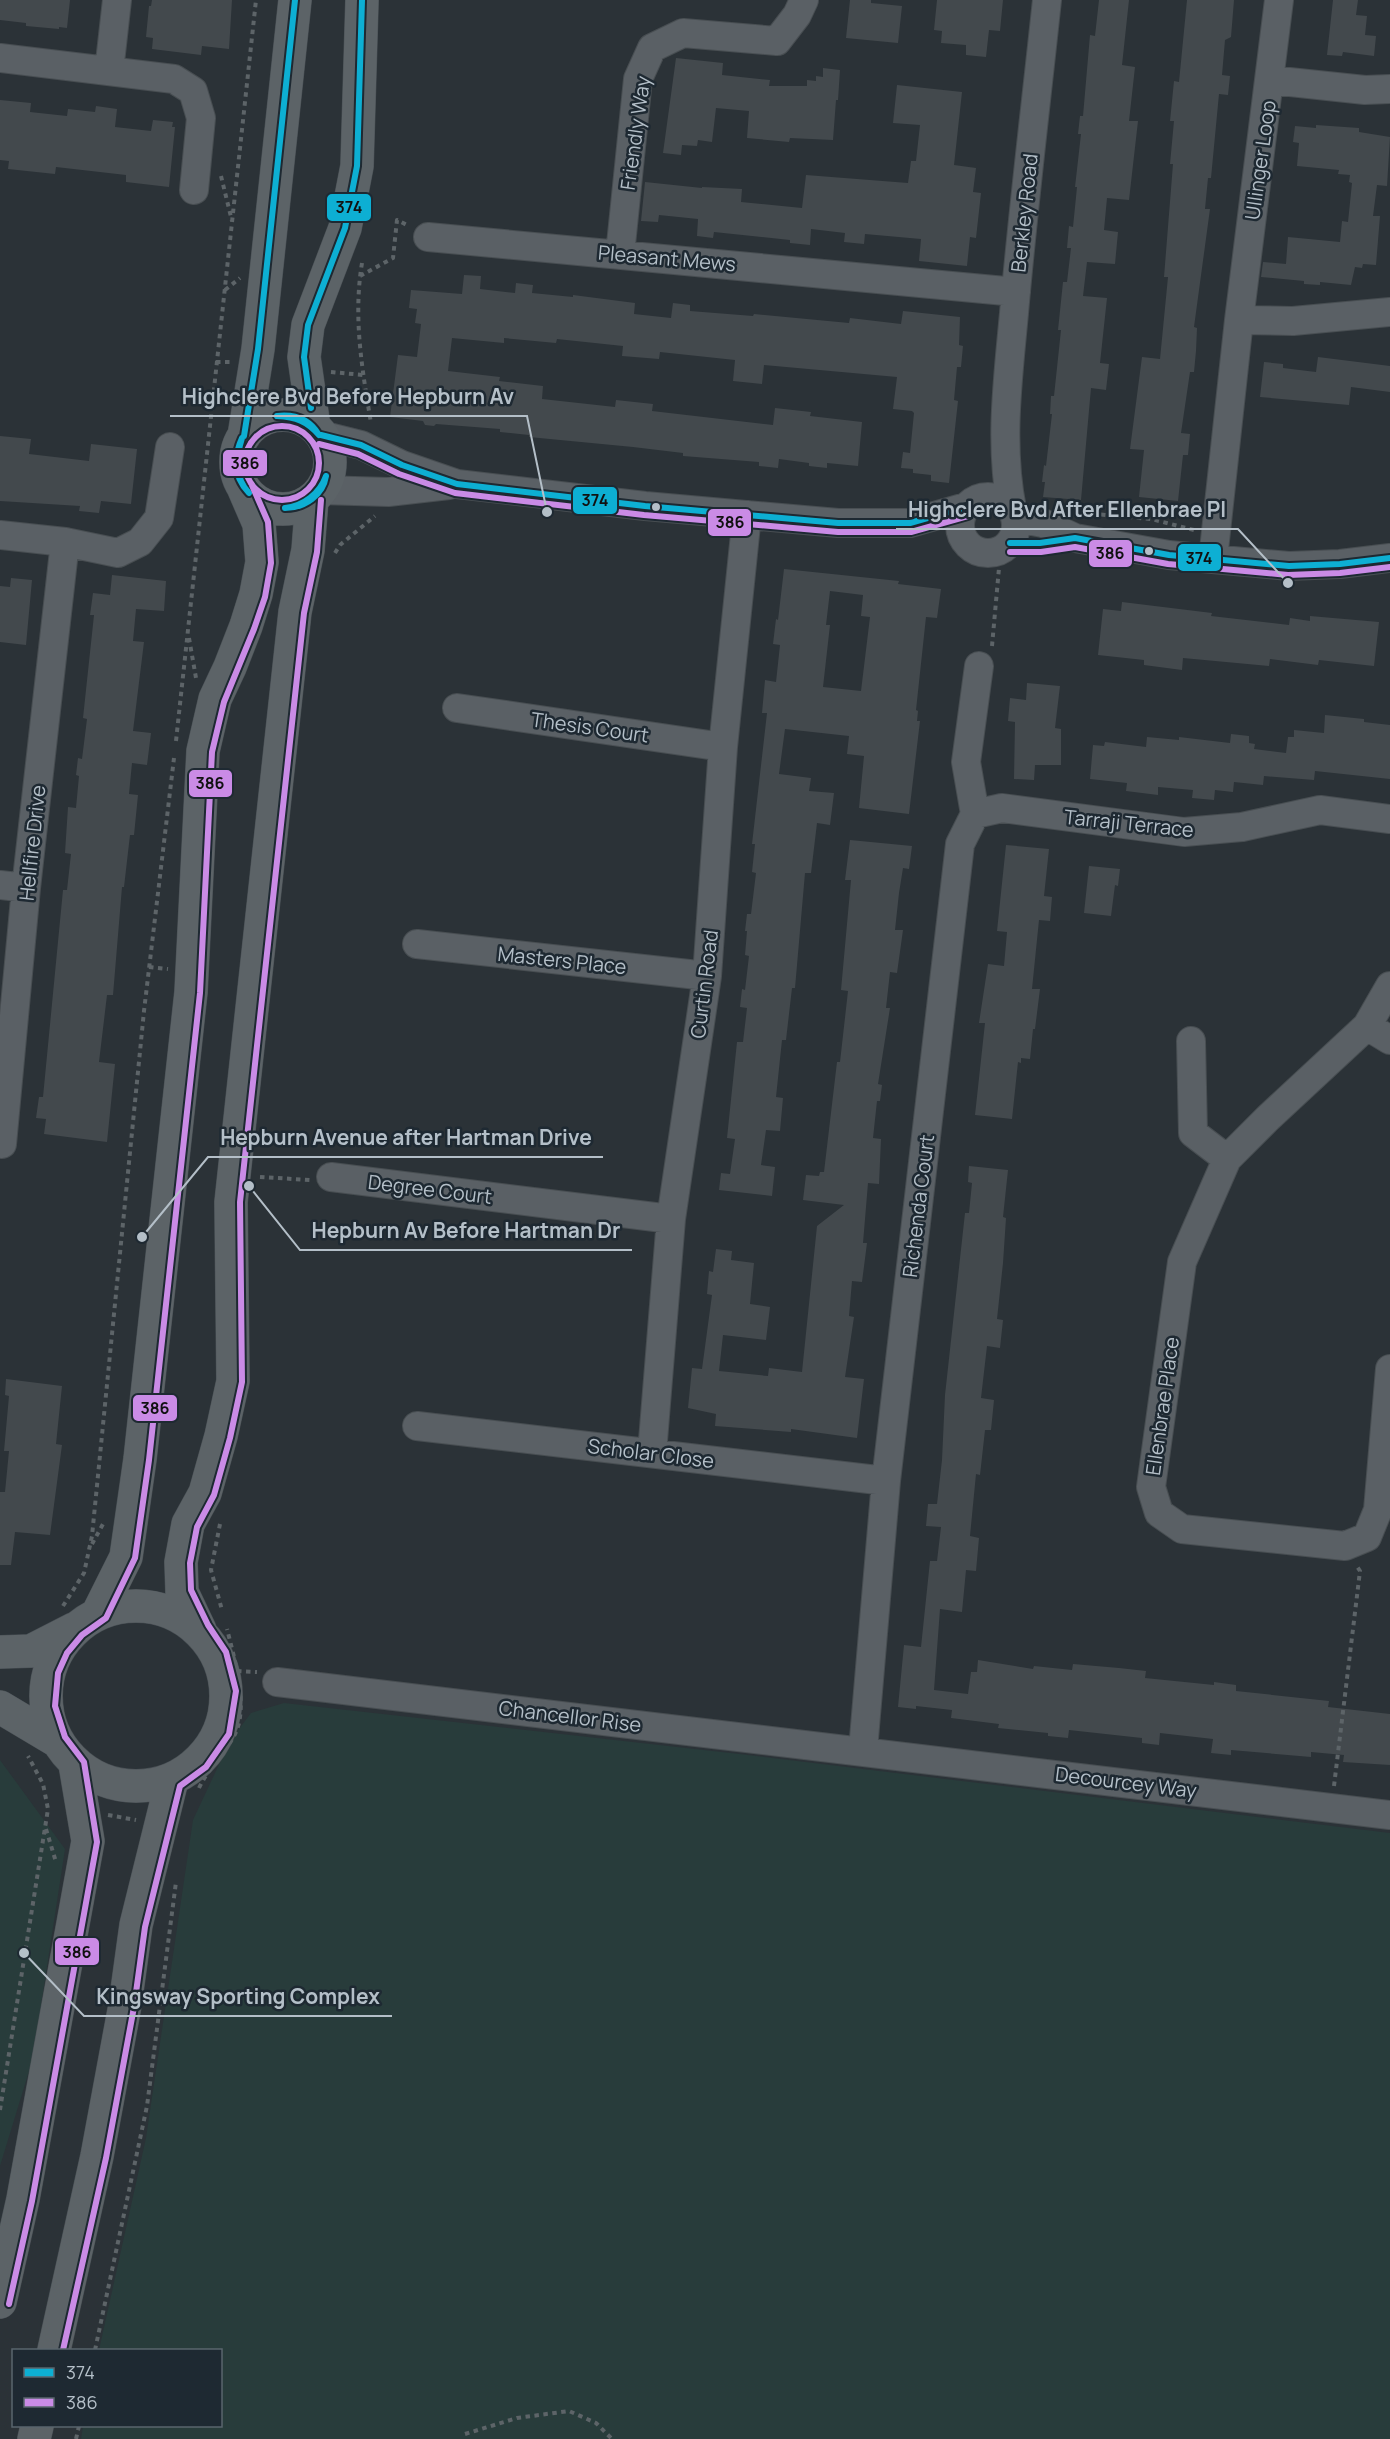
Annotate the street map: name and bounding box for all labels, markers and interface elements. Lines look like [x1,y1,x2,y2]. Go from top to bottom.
street label: Friendly Way [614,74,656,192]
street label: Ullinger Loop [1238,98,1282,221]
street label: Berkley Road [1004,152,1044,274]
line badge: 374 [326,193,372,222]
text: 374 [336,196,362,218]
street label: Pleasant Mews [597,239,737,277]
callout: Highclere Bvd Before Hepburn Av [170,377,527,416]
text: Highclere Bvd Before Hepburn Av [182,382,515,410]
line badge: 386 [222,449,268,477]
text: 386 [230,452,260,474]
line badge: 374 [572,486,618,515]
text: 374 [582,489,608,511]
callout: Highclere Bvd After Ellenbrae Pl [896,490,1238,529]
text: Highclere Bvd After Ellenbrae Pl [908,495,1226,523]
unlabelled marker [650,501,662,513]
line badge: 386 [707,508,752,537]
text: 386 [715,511,745,533]
line badge: 386 [1088,539,1133,568]
text: 386 [1095,542,1125,564]
line badge: 374 [1177,543,1222,572]
unlabelled marker [1143,545,1155,557]
text: 374 [1186,547,1212,569]
street label: Thesis Court [529,705,651,749]
line badge: 386 [188,769,233,798]
text: 386 [195,772,225,794]
street label: Hellfire Drive [12,784,52,902]
street label: Tarraji Terrace [1063,803,1195,843]
street label: Curtin Road [684,928,724,1040]
street label: Masters Place [496,940,628,980]
callout: Hepburn Avenue after Hartman Drive [208,1118,603,1157]
text: Hepburn Avenue after Hartman Drive [220,1123,592,1151]
street label: Richenda Court [896,1133,940,1279]
street label: Degree Court [367,1168,493,1210]
callout: Hepburn Av Before Hartman Dr [300,1211,632,1250]
text: Hepburn Av Before Hartman Dr [312,1216,620,1244]
street label: Ellenbrae Place [1139,1335,1185,1477]
line badge: 386 [132,1394,178,1422]
text: 386 [140,1397,170,1419]
street label: Scholar Close [586,1432,716,1474]
street label: Chancellor Rise [497,1694,643,1738]
street label: Decourcey Way [1054,1760,1199,1804]
line badge: 386 [54,1937,100,1966]
text: 386 [62,1941,92,1963]
callout: Kingsway Sporting Complex [84,1977,392,2016]
text: Kingsway Sporting Complex [96,1982,380,2010]
legend [12,2349,222,2427]
text: 374 [66,2360,95,2384]
text: 386 [66,2390,98,2414]

